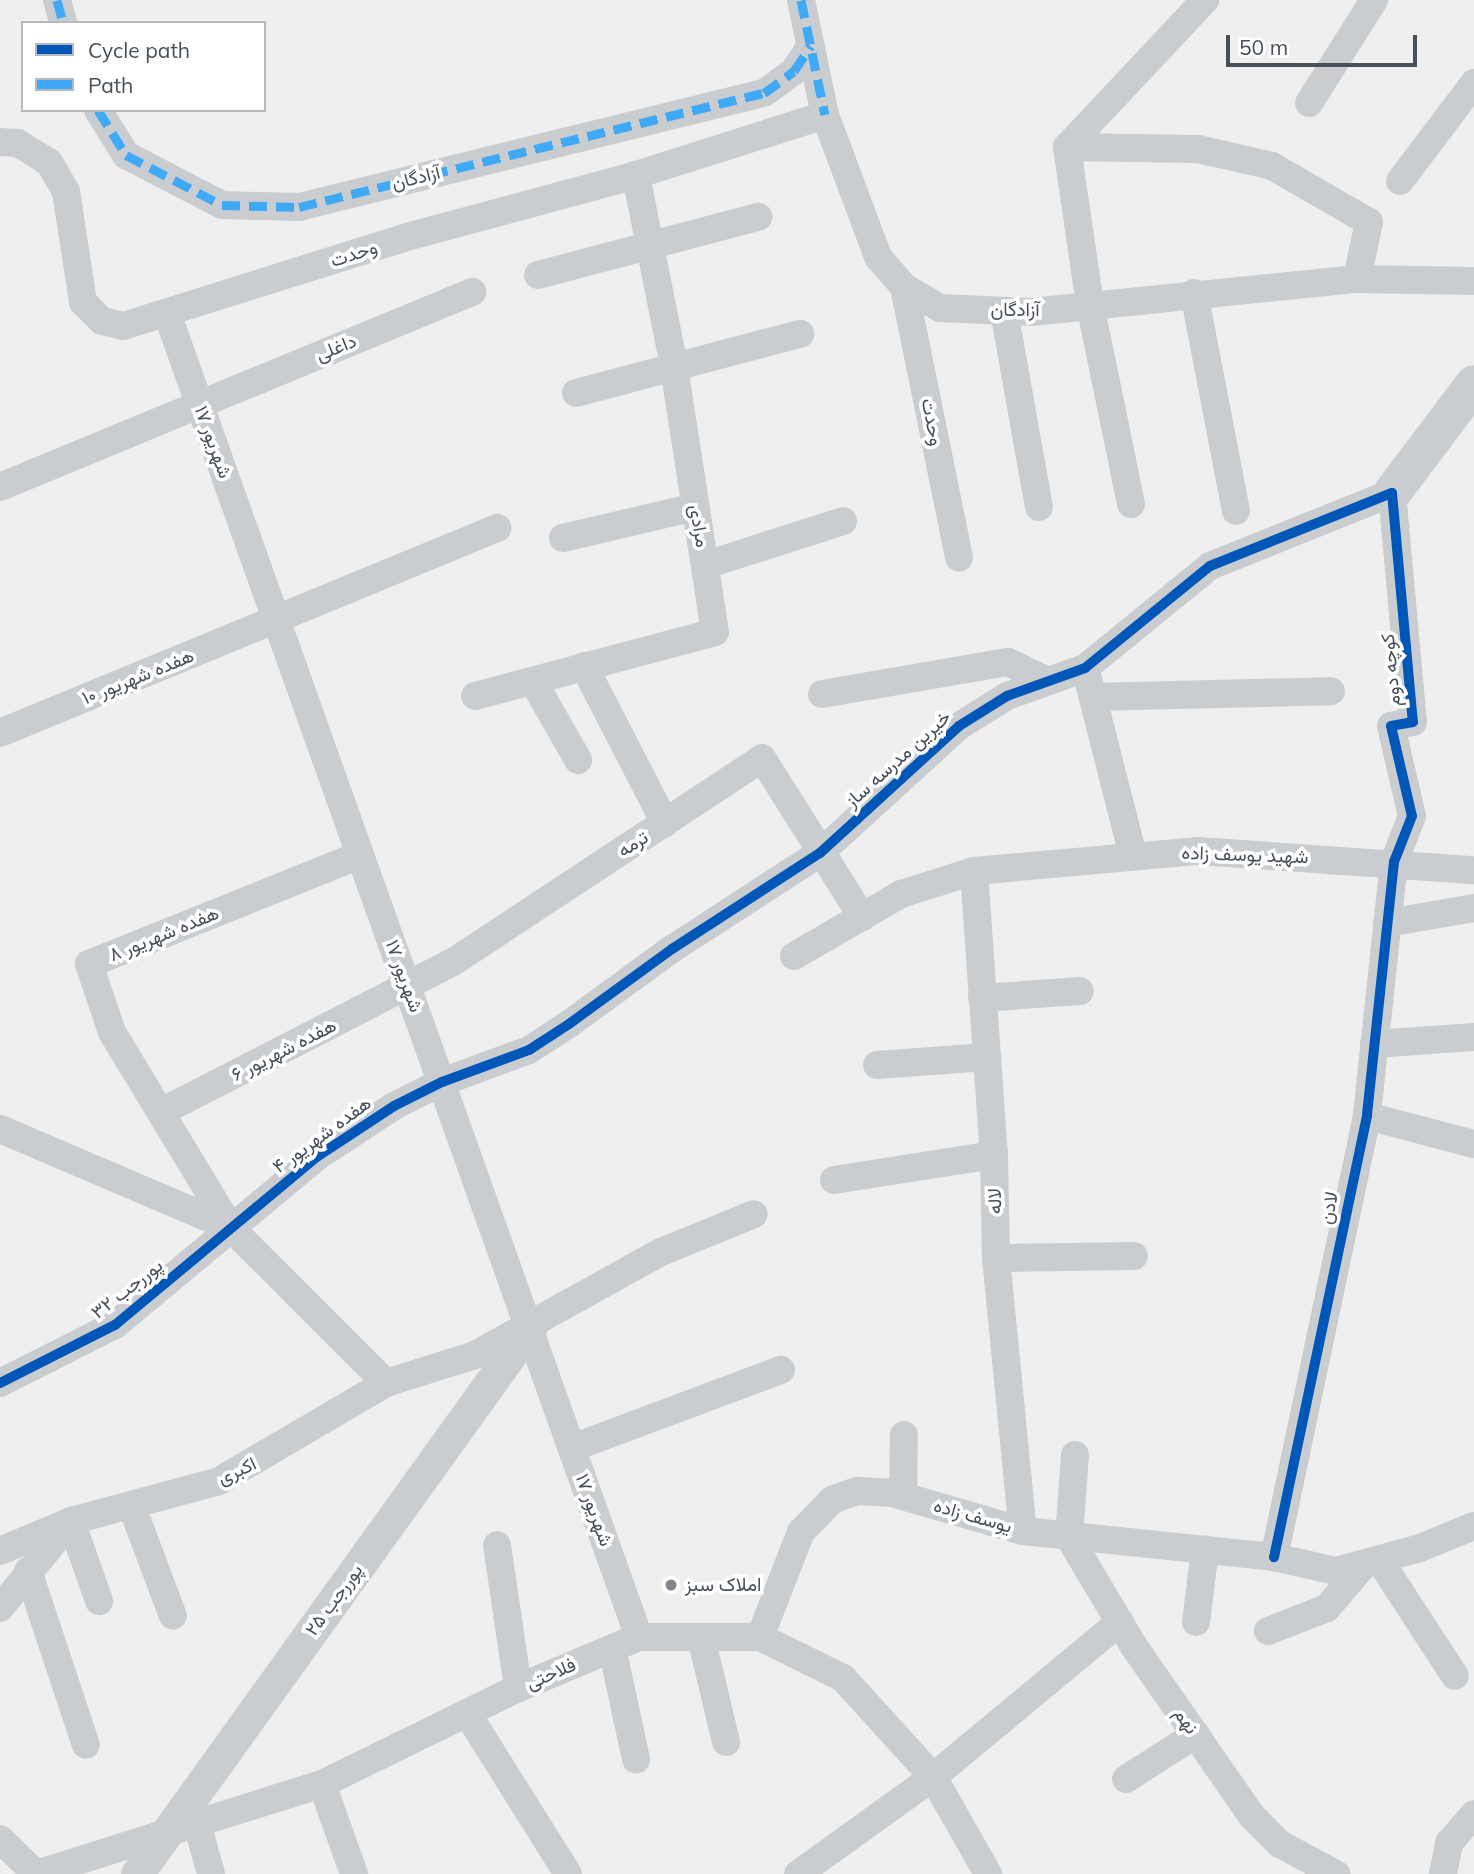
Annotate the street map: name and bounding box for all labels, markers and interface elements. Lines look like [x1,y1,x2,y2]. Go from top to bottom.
legend [21,21,266,112]
scale bar [1229,21,1420,65]
text: 50 m [1239,34,1288,60]
text: Cycle path [88,37,190,63]
text: Path [88,72,133,98]
street label: آزادگان [389,161,443,195]
street label: وحدت [328,236,380,272]
street label: آزادگان [990,299,1040,321]
street label: داغلی [312,330,360,366]
street label: وحدت [916,396,948,448]
street label: ۱۷ شهریور [189,403,237,481]
street label: مرادی [684,503,714,549]
street label: کوچه دوم [1376,633,1406,707]
street label: هفده شهریور ۱۰ [79,644,197,710]
street label: خیرین مدرسه ساز [840,706,956,812]
street label: ترمه [614,826,652,862]
street label: شهید یوسف زاده [1181,841,1309,869]
street label: هفده شهریور ۸ [106,902,222,966]
street label: ۱۷ شهریور [380,937,428,1015]
street label: هفده شهریور ۶ [228,1014,340,1086]
street label: هفده شهریور ۴ [268,1092,376,1178]
street label: لاله [983,1188,1007,1214]
street label: لادن [1314,1190,1344,1226]
street label: پوررجب ۳۲ [87,1254,167,1324]
street label: اکبری [214,1452,260,1490]
street label: ۱۷ شهریور [570,1471,618,1549]
street label: یوسف زاده [931,1494,1015,1538]
street label: پوررجب ۲۵ [300,1560,368,1640]
place label: املاک سبز [685,1574,761,1596]
marker: املاک سبز [663,1577,679,1593]
street label: فلاحتی [523,1653,579,1695]
street label: نهم [1169,1703,1203,1739]

